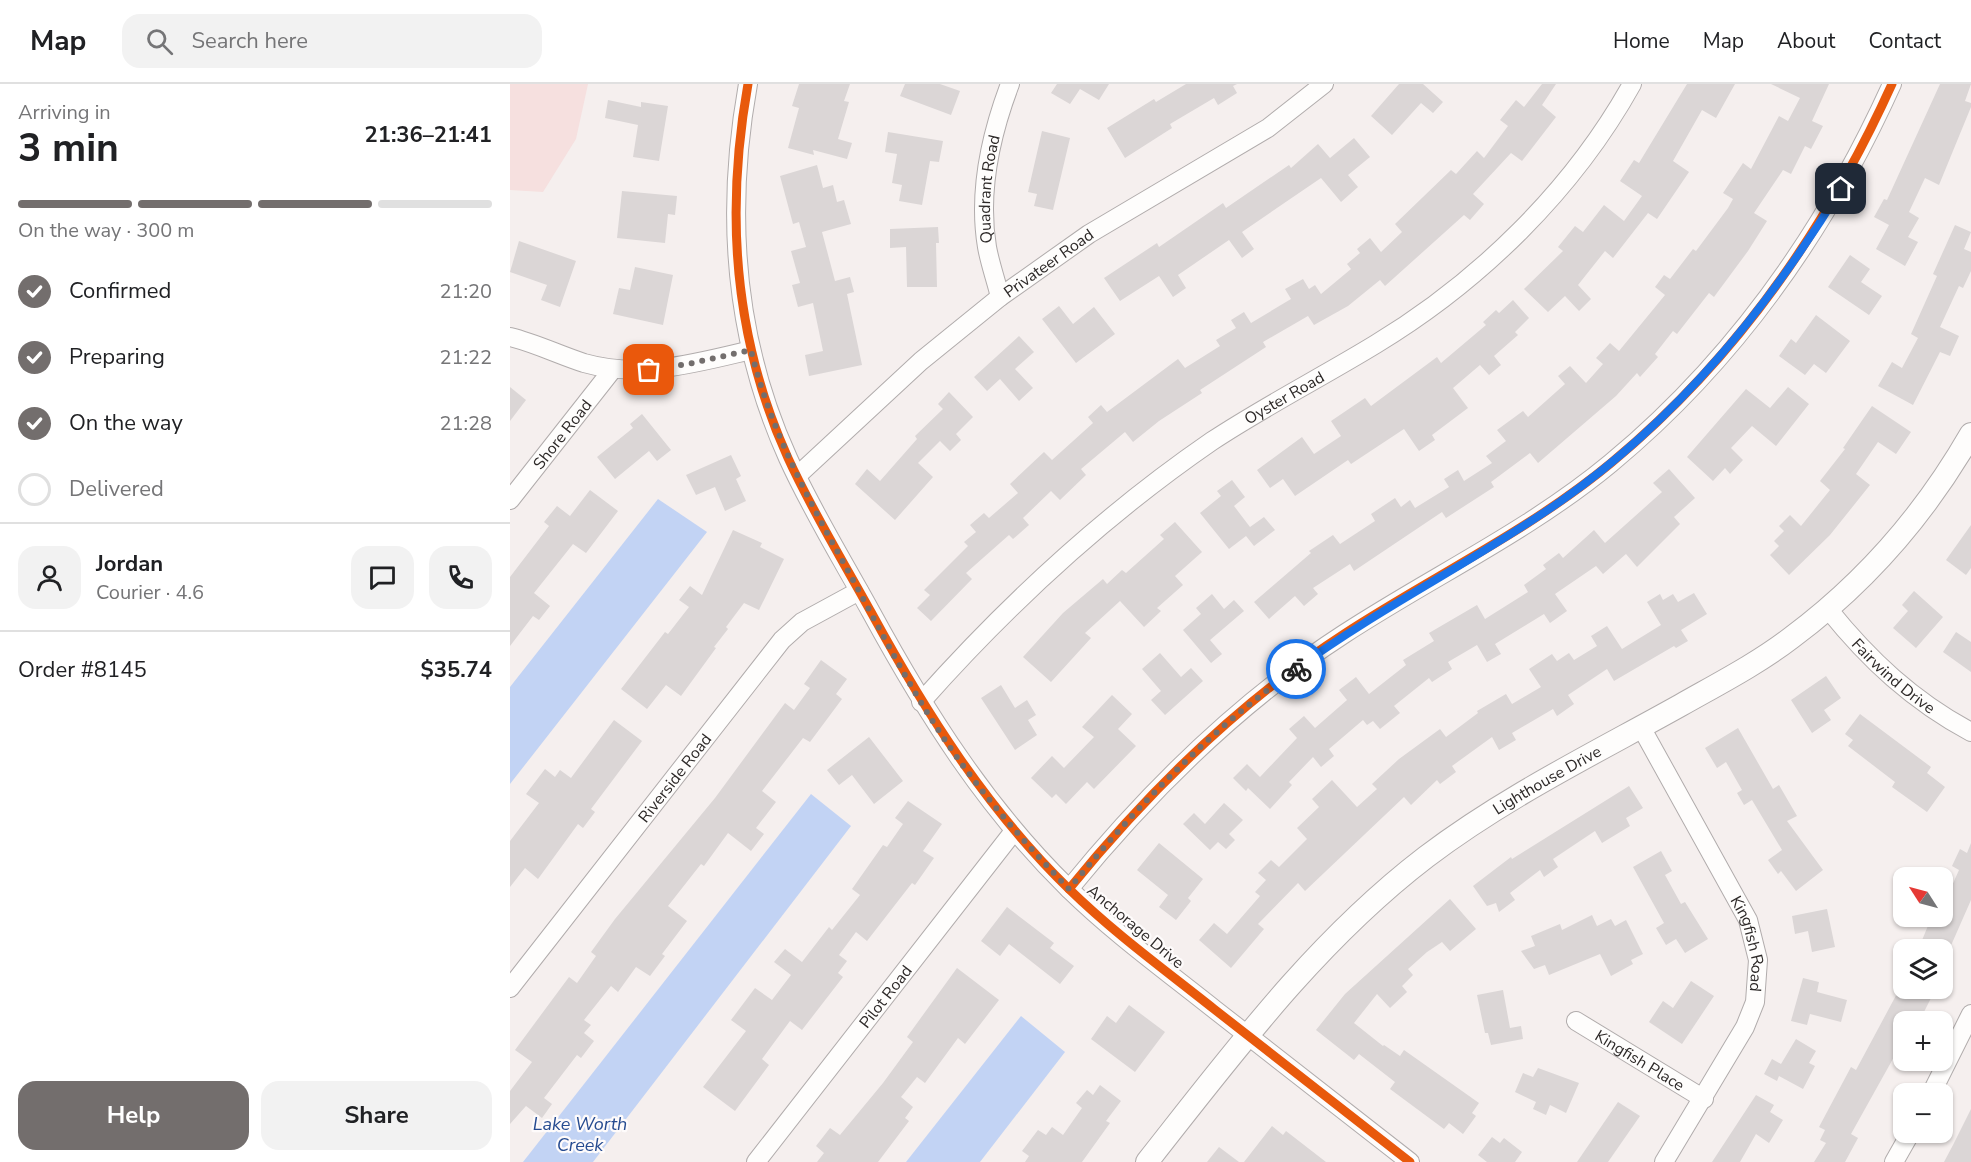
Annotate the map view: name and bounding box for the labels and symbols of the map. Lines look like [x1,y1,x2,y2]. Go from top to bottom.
street label: Quadrant Road [974,133,1006,245]
pin [1815,163,1866,214]
street label: Privateer Road [999,224,1098,303]
pin [623,344,674,395]
street label: Oyster Road [1240,367,1329,430]
street label: Shore Road [528,395,597,474]
street label: Fairwind Drive [1846,634,1939,719]
courier [1266,639,1326,699]
street label: Riverside Road [633,729,717,827]
street label: Lighthouse Drive [1489,741,1605,820]
north arrow [1893,867,1953,927]
street label: Anchorage Drive [1082,880,1188,974]
street label: Kingfish Road [1725,892,1769,992]
street label: Pilot Road [854,961,917,1033]
street label: Kingfish Place [1591,1025,1688,1097]
water label: Lake Worth Creek [533,1112,627,1157]

